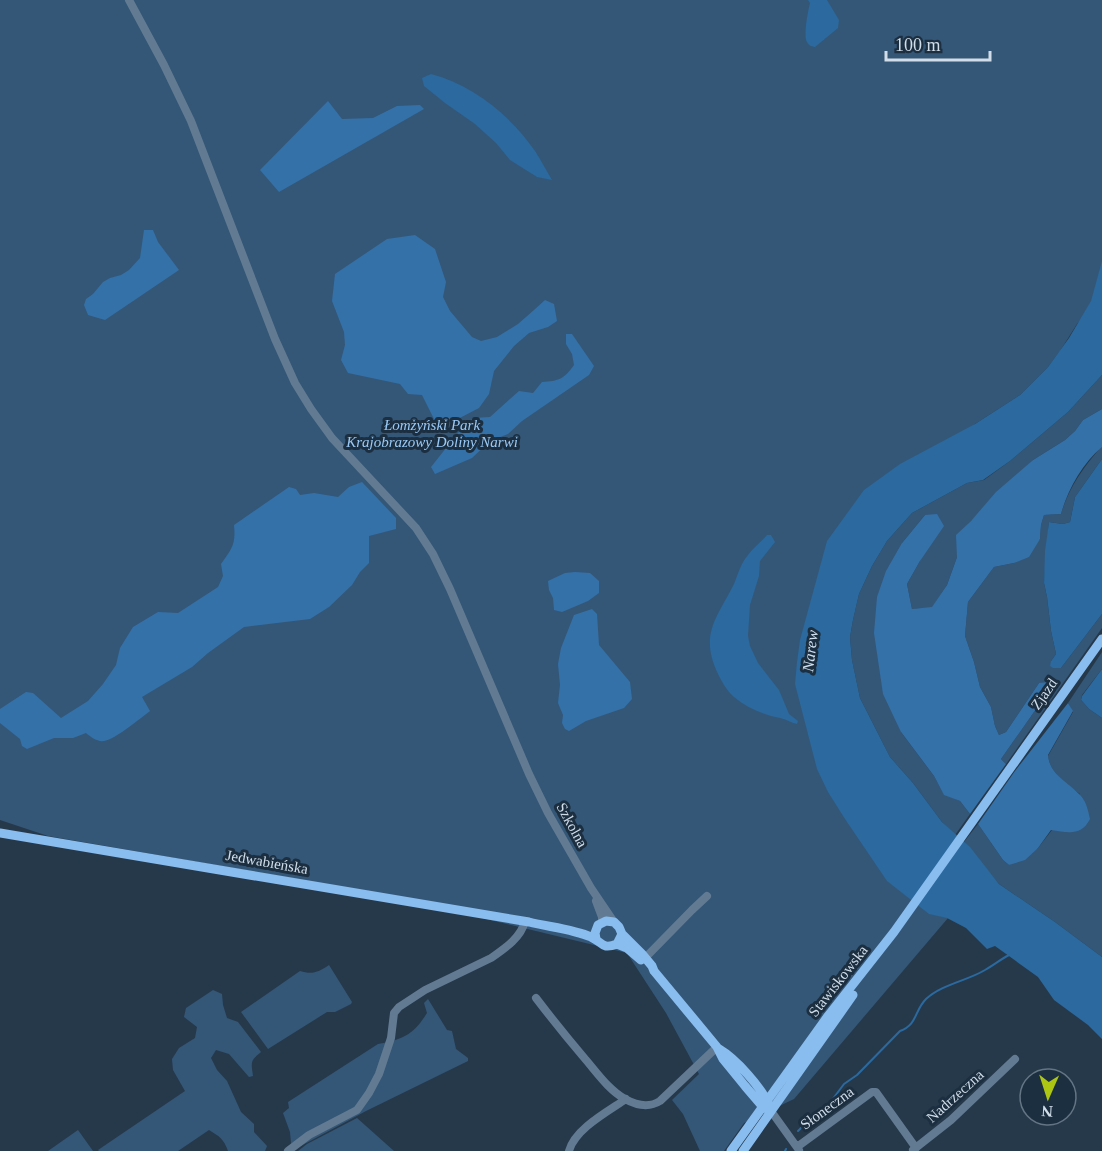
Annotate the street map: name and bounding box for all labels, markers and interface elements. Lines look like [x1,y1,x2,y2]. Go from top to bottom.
scale bar [886,24,990,62]
text: 100 m [895,35,941,55]
park label: Łomżyński Park Krajobrazowy Doliny Narwi [345,417,518,450]
water label: Narew [799,629,821,674]
street label: Zjazd [1028,675,1061,713]
street label: Szkolna [553,800,591,850]
street label: Jedwabieńska [225,847,310,877]
street label: Stawiskowska [805,942,871,1020]
street label: Nadrzeczna [923,1066,987,1126]
north arrow [1018,1067,1078,1127]
street label: Słoneczna [797,1083,857,1133]
text: N [1041,1103,1053,1120]

